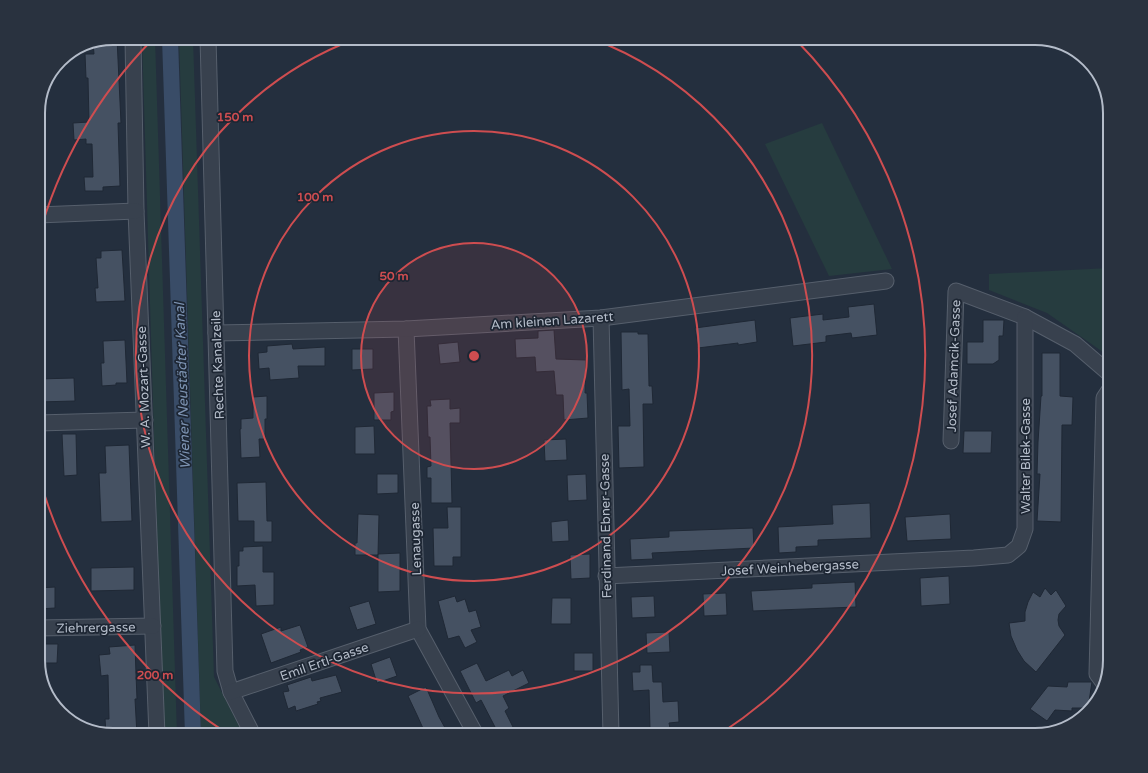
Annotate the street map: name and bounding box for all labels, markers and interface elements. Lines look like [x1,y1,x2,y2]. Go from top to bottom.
text: 150 m [217,110,253,124]
text: 100 m [297,190,333,204]
text: 50 m [379,269,409,283]
street label: Josef Adamcik-Gasse [944,300,964,432]
water label: Wiener Neustädter Kanal [171,301,194,469]
street label: Am kleinen Lazarett [490,309,614,333]
street label: Rechte Kanalzeile [208,310,228,420]
street label: W. A. Mozart-Gasse [134,326,154,448]
centre of rings [467,349,481,363]
street label: Walter Bilek-Gasse [1018,398,1034,514]
street label: Ferdinand Ebner-Gasse [597,453,615,598]
street label: Lenaugasse [407,502,425,576]
street label: Josef Weinhebergasse [721,556,859,580]
street label: Ziehrergasse [56,619,136,637]
street label: Emil Ertl-Gasse [278,639,371,685]
text: 200 m [137,668,173,682]

